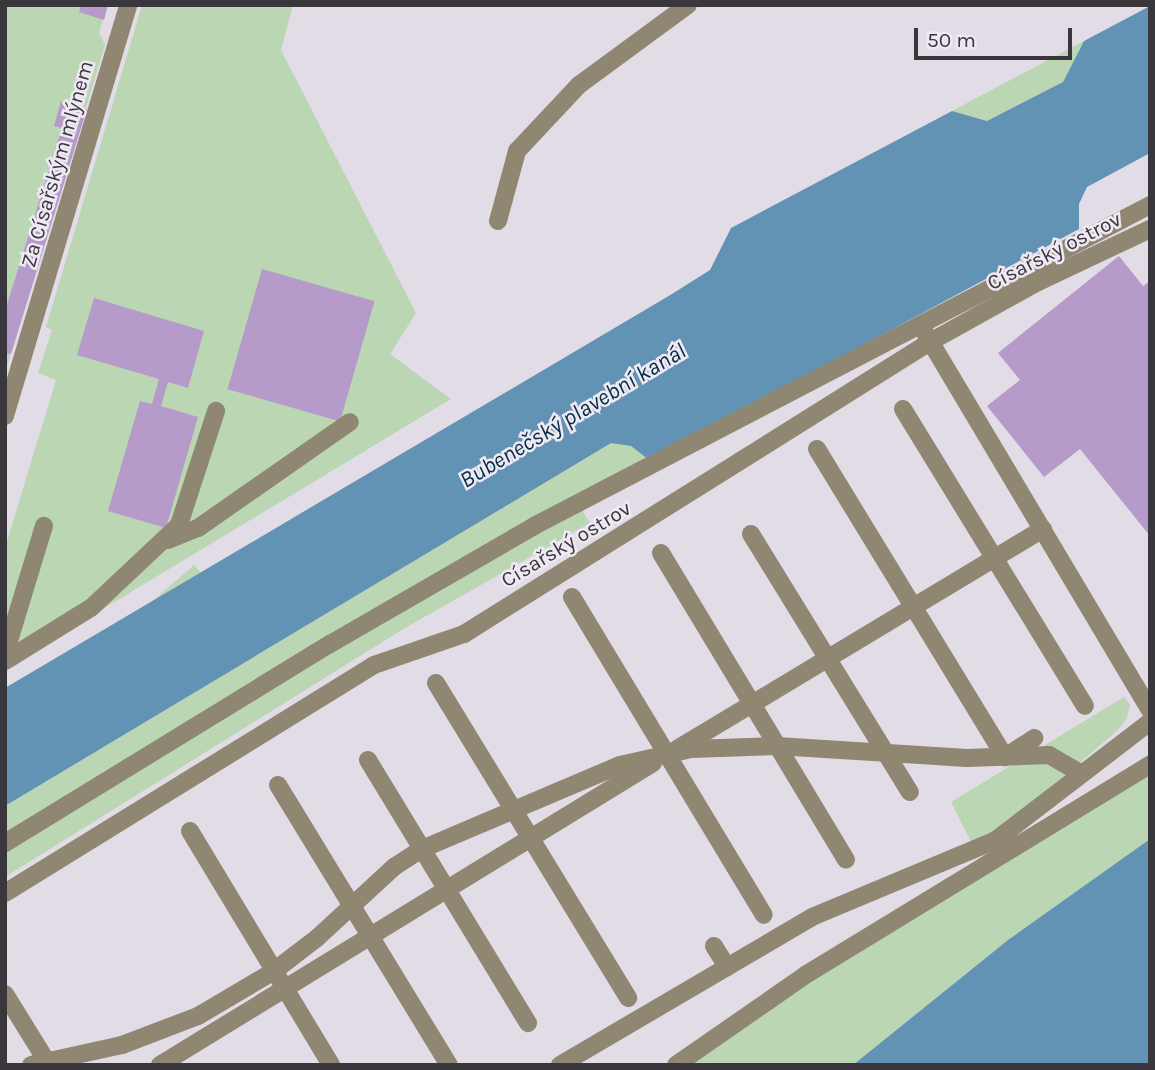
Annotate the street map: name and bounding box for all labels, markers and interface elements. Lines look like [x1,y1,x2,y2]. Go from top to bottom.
scale bar [917,14,1074,58]
text: 50 m [927,28,976,52]
street label: Za Císařským mlýnem [15,58,99,270]
street label: Císařský ostrov [983,206,1125,296]
water label: Bubenečský plavební kanál [455,338,691,494]
street label: Císařský ostrov [497,495,635,593]

